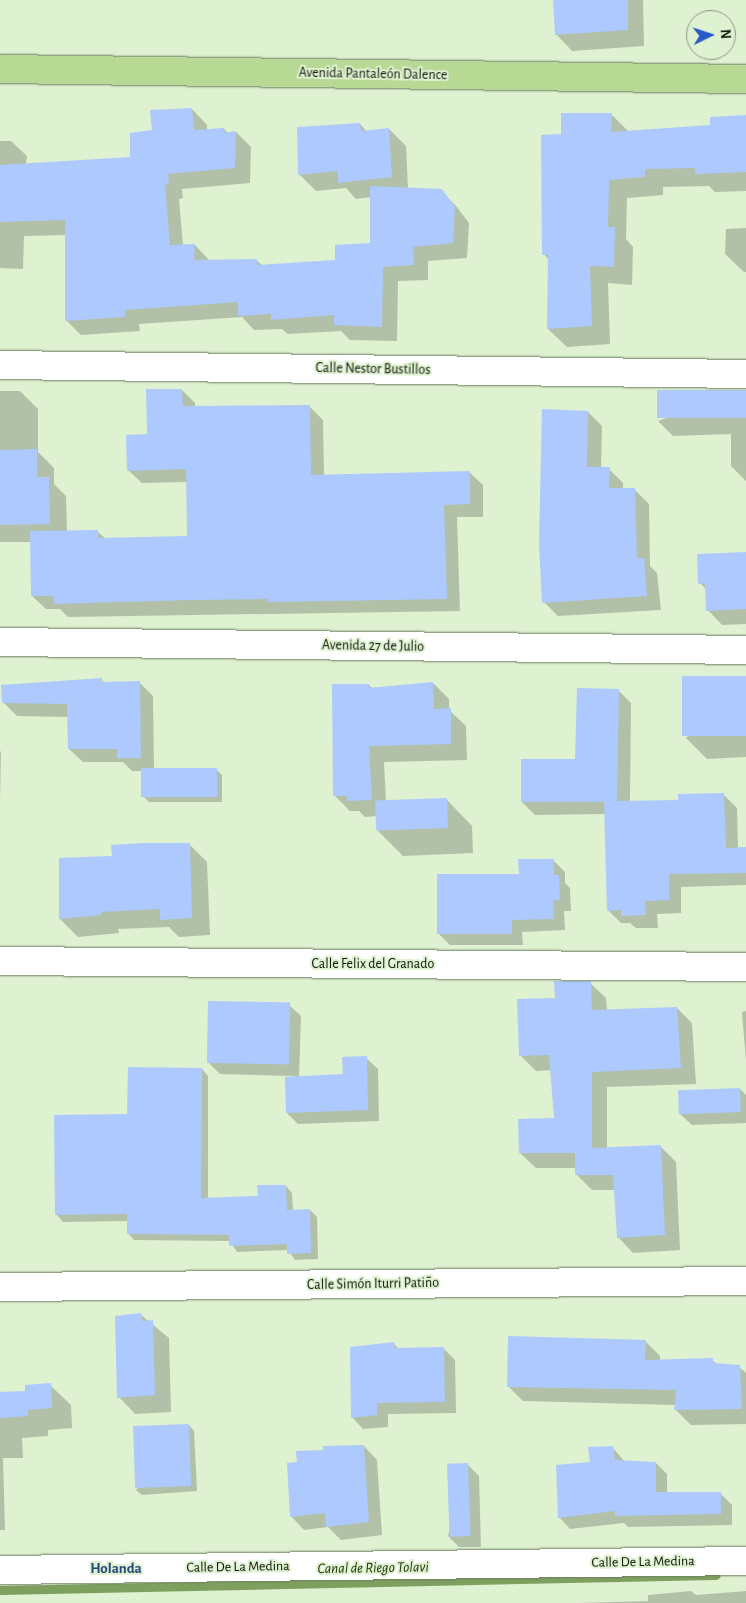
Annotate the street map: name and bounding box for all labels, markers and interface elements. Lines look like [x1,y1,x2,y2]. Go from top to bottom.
north arrow [686,10,736,60]
text: N [718,29,732,39]
street label: Avenida Pantaleón Dalence [299,64,447,84]
street label: Calle Nestor Bustillos [315,360,431,378]
street label: Avenida 27 de Julio [322,637,424,655]
street label: Calle Felix del Granado [312,956,434,972]
street label: Calle Simón Iturri Patiño [307,1274,439,1294]
street label: Calle De La Medina [591,1553,695,1571]
street label: Calle De La Medina [186,1558,290,1576]
water label: Canal de Riego Tolavi [317,1558,429,1578]
district label: Holanda [90,1560,142,1578]

